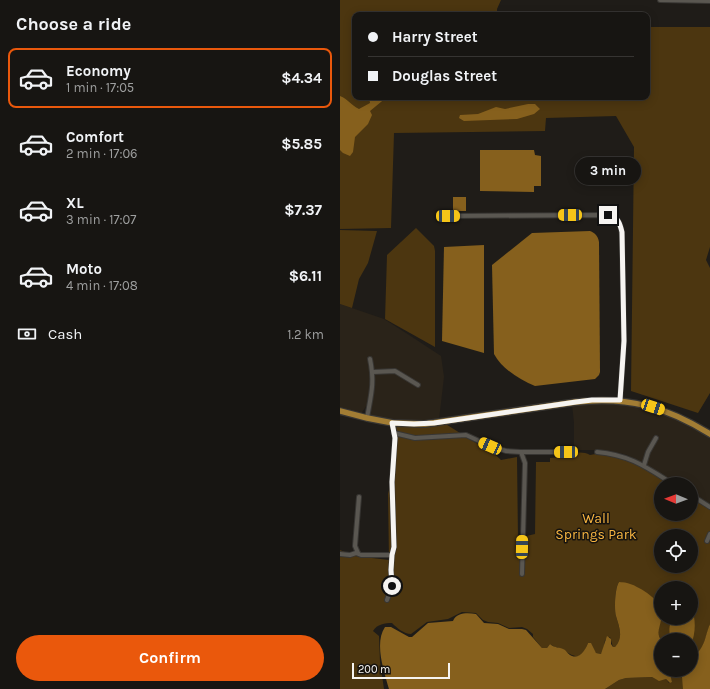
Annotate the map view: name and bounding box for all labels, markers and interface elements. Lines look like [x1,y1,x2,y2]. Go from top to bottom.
text: Choose a ride [16,13,131,35]
text: Harry Street [392,28,478,46]
icon: car [18,60,54,96]
text: Economy [66,62,131,80]
text: Douglas Street [392,67,497,85]
text: $4.34 [281,69,322,87]
text: 1 min · 17:05 [66,80,134,95]
icon: car [18,126,54,162]
text: Comfort [66,128,124,146]
text: $5.85 [281,135,322,153]
text: 2 min · 17:06 [66,146,138,161]
callout: 3 min [575,157,641,185]
text: 3 min [590,163,626,178]
icon: car [18,192,54,228]
text: XL [66,194,84,212]
text: $7.37 [284,201,322,219]
route end [599,206,617,224]
car [558,209,582,221]
car [436,210,460,222]
text: 3 min · 17:07 [66,212,136,227]
icon: car [18,258,54,294]
text: Moto [66,260,102,278]
text: $6.11 [289,267,322,285]
text: 4 min · 17:08 [66,278,138,293]
icon: cash [16,323,38,345]
text: Cash [48,325,82,343]
text: 1.2 km [287,327,324,342]
car [640,398,666,416]
car [477,436,503,456]
car [554,446,578,458]
north arrow [654,477,698,521]
map controls [654,477,698,677]
park label: Wall Springs Park [555,510,637,543]
button: locate [654,529,698,573]
car [516,535,528,559]
route start [383,577,401,595]
button: + [654,581,698,625]
button: − [654,633,698,677]
button: Confirm [16,635,324,681]
scale bar [352,661,450,680]
text: 200 m [358,663,390,676]

